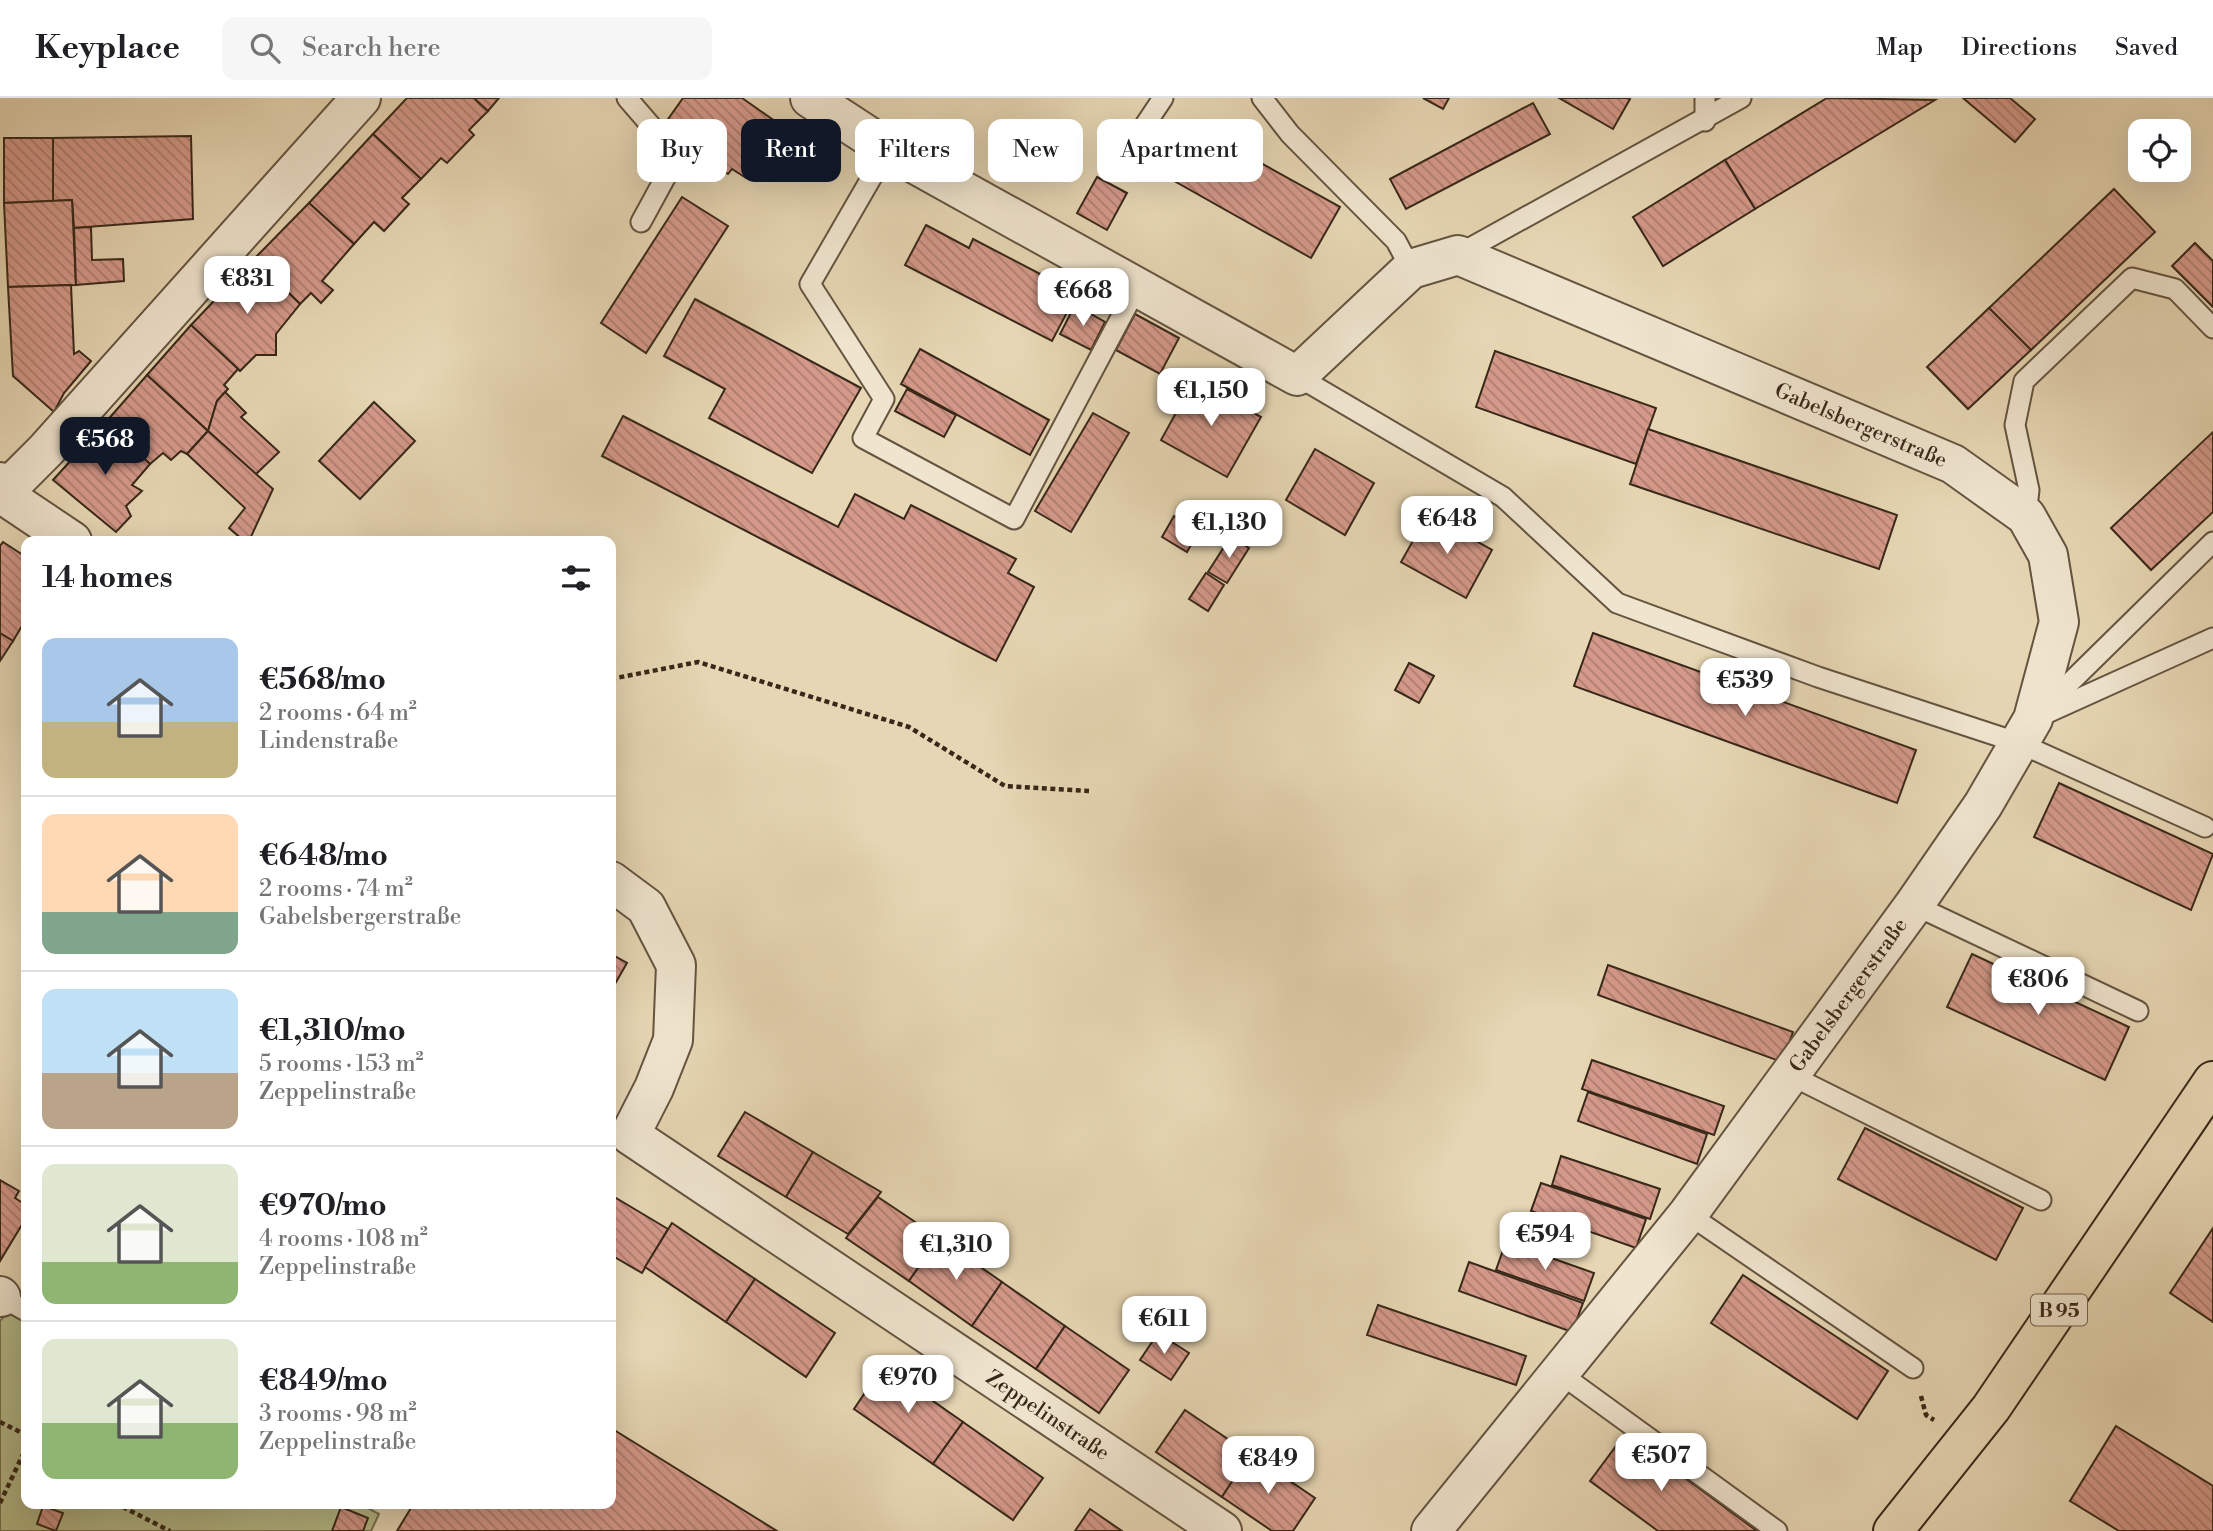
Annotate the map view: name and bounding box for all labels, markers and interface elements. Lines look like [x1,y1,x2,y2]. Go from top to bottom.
search box [222,17,712,80]
text: Keyplace [35,28,180,69]
icon: search [246,29,284,67]
text: Search here [302,32,441,64]
text: Map [1876,33,1923,63]
text: Directions [1961,33,2077,63]
text: Saved [2115,33,2178,63]
chip: Buy [637,119,727,182]
chip: Rent [741,119,841,182]
chip: Filters [855,119,974,182]
chip: New [988,119,1083,182]
chip: Apartment [1097,119,1263,182]
map controls [2128,119,2191,182]
button: locate [2128,119,2191,182]
pin: €831 [206,256,288,316]
text: €831 [220,265,274,293]
pin: €668 [1042,268,1124,328]
text: €668 [1054,277,1112,305]
pin: €1,150 [1154,368,1268,428]
text: €1,150 [1173,377,1249,405]
street label: Gabelsbergerstraße [1771,378,1951,474]
pin: €568 [64,418,146,477]
text: €568 [76,426,134,454]
pin: €648 [1406,496,1488,556]
pin: €1,130 [1172,500,1286,560]
text: €648 [1417,505,1477,533]
text: €1,130 [1191,509,1267,537]
text: 14 homes [42,559,173,597]
icon: filters [557,559,595,597]
pin: €539 [1704,658,1786,718]
text: €568/mo [259,661,386,699]
icon: home [98,666,182,750]
text: €539 [1716,667,1774,695]
text: 2 rooms · 64 m² [259,699,417,727]
text: Lindenstraße [259,727,398,755]
text: €648/mo [259,837,388,875]
icon: home [98,842,182,926]
text: 2 rooms · 74 m² [259,875,413,903]
text: Gabelsbergerstraße [259,903,461,931]
street label: Gabelsbergerstraße [1784,913,1914,1078]
pin: €806 [1997,958,2079,1017]
text: €806 [2008,966,2068,994]
text: €1,310/mo [259,1012,406,1050]
icon: home [98,1017,182,1101]
text: 5 rooms · 153 m² [259,1050,424,1078]
text: Zeppelinstraße [259,1078,416,1106]
text: €970/mo [259,1187,387,1225]
icon: home [98,1192,182,1276]
pin: €594 [1504,1212,1586,1272]
text: €594 [1516,1221,1574,1249]
pin: €1,310 [899,1222,1013,1282]
text: 4 rooms · 108 m² [259,1225,428,1253]
text: €1,310 [919,1231,993,1259]
text: Zeppelinstraße [259,1253,416,1281]
road number: B 95 [2031,1294,2087,1326]
pin: €611 [1123,1296,1205,1356]
text: €611 [1138,1305,1190,1333]
pin: €970 [867,1356,949,1415]
text: €849/mo [259,1362,388,1400]
text: €970 [878,1364,938,1392]
street label: Zeppelinstraße [981,1365,1114,1467]
icon: home [98,1367,182,1451]
text: 3 rooms · 98 m² [259,1400,416,1428]
text: Zeppelinstraße [259,1428,416,1456]
pin: €507 [1620,1434,1702,1493]
pin: €849 [1227,1436,1309,1496]
text: €507 [1631,1442,1691,1470]
text: €849 [1238,1445,1298,1473]

